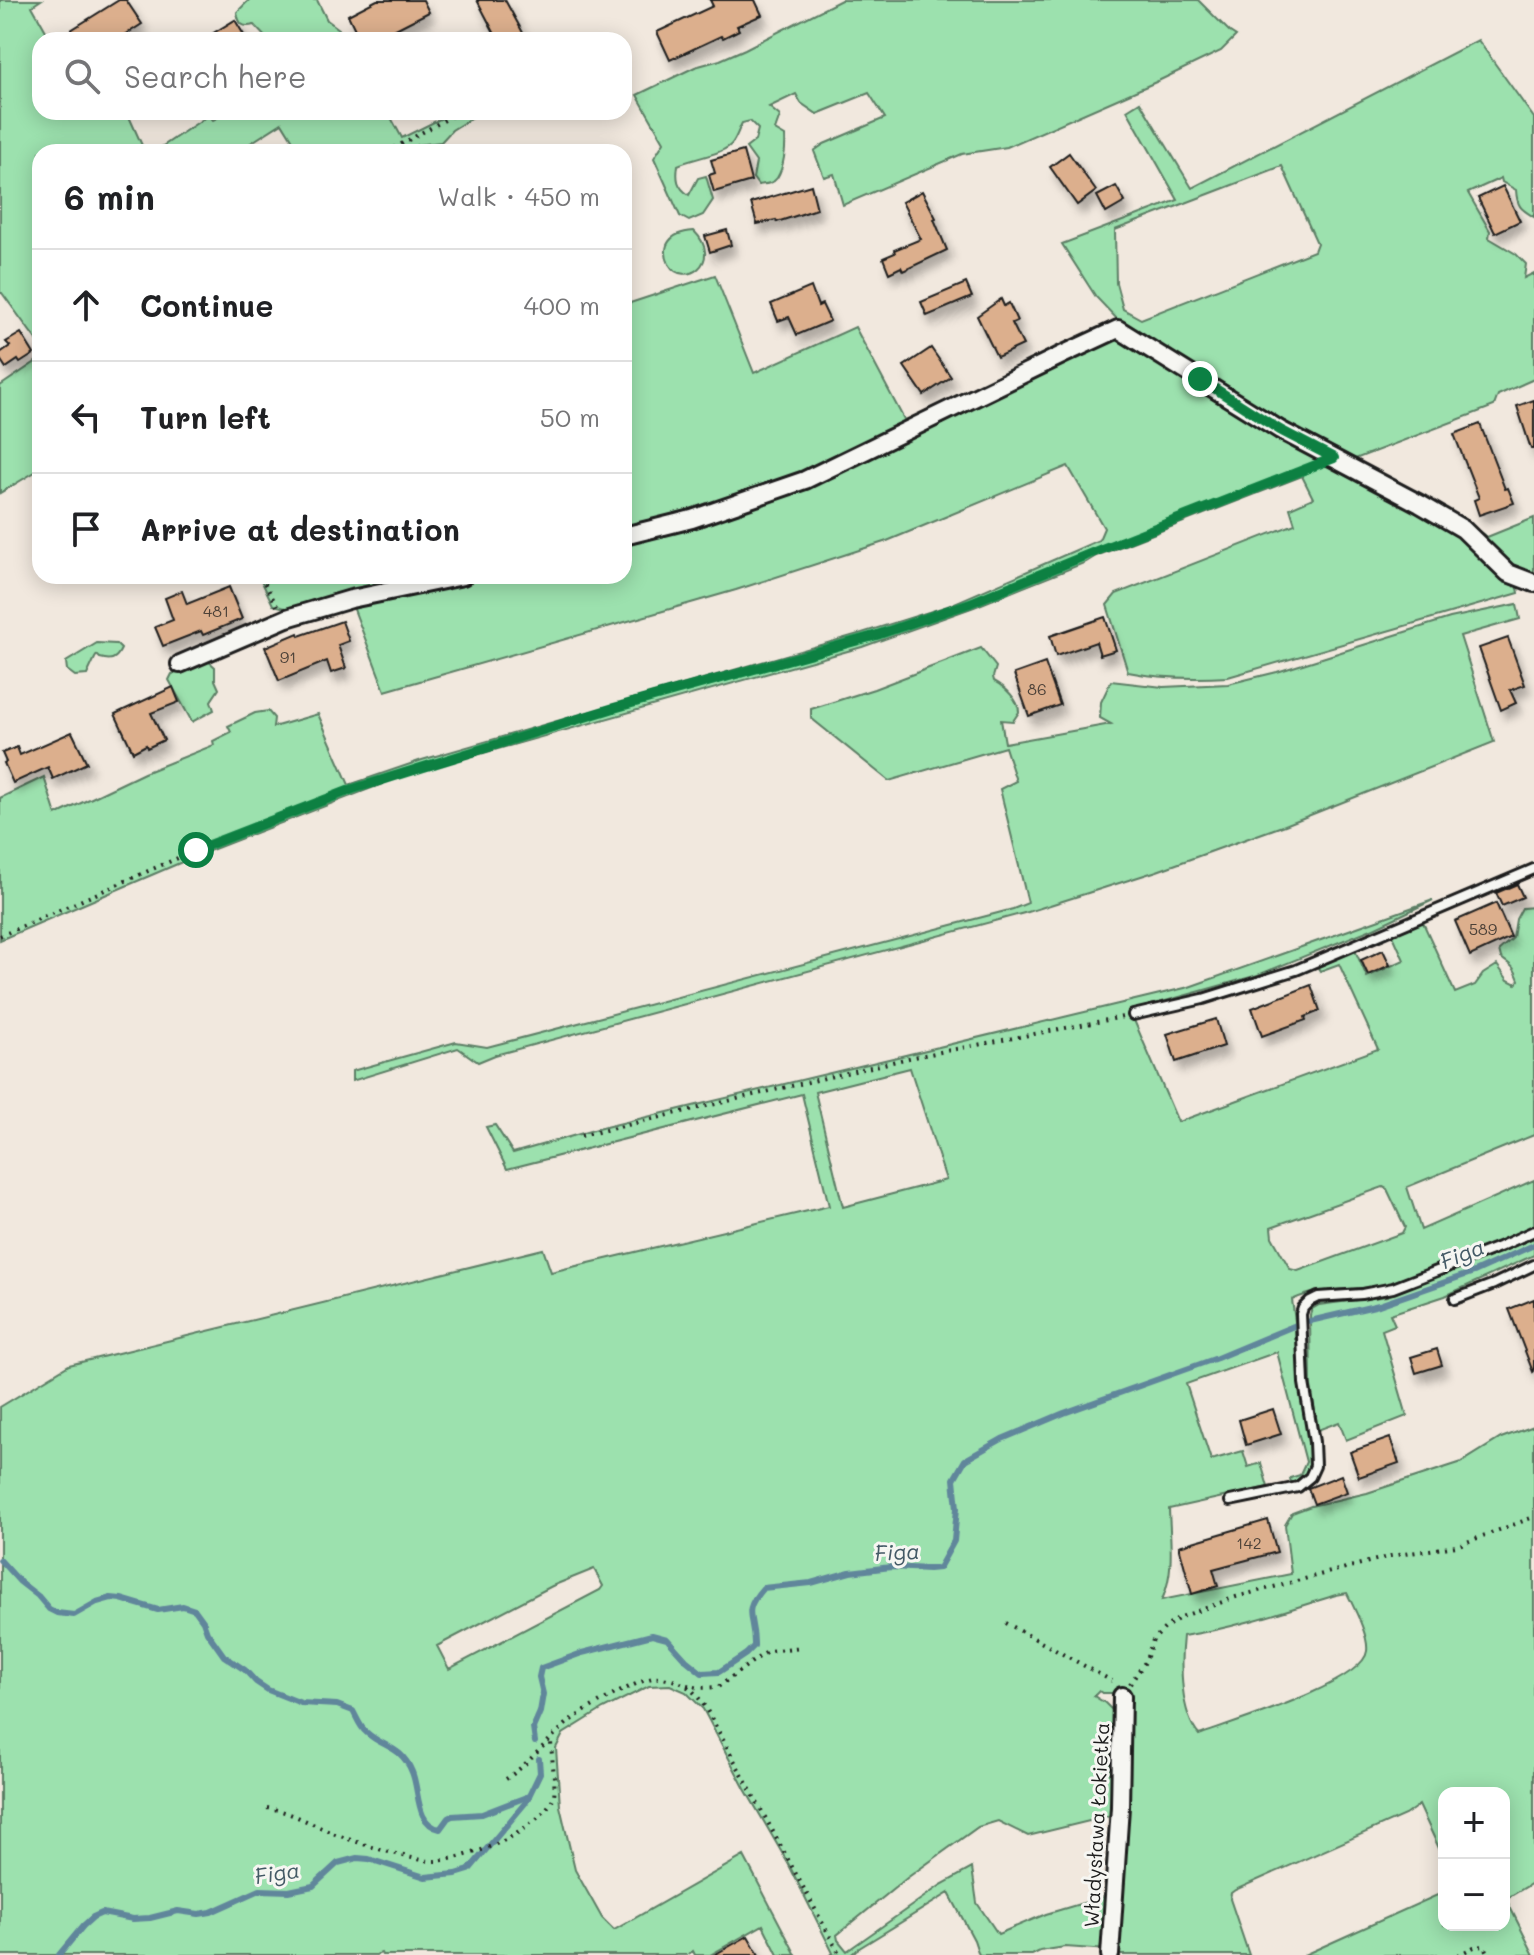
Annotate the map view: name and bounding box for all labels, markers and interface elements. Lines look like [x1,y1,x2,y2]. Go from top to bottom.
search box [32,32,632,120]
icon: search [60,54,104,98]
text: Search here [124,56,307,96]
text: 6 min [64,174,155,219]
text: Walk · 450 m [437,179,600,213]
icon: ahead [64,283,108,327]
text: Continue [140,285,273,325]
text: 400 m [524,288,600,322]
route end [1182,361,1218,397]
icon: left [64,395,108,439]
text: Turn left [140,397,271,437]
text: 50 m [540,400,600,434]
icon: arrive [64,507,108,551]
text: Arrive at destination [140,509,460,549]
house number: 481 [203,600,229,621]
house number: 91 [280,646,296,667]
house number: 86 [1027,678,1047,699]
route start [178,832,214,868]
house number: 589 [1469,918,1497,939]
water label: Figa [1435,1232,1488,1276]
house number: 142 [1236,1532,1262,1553]
water label: Figa [873,1536,920,1567]
street label: Władysława Łokietka [1078,1722,1114,1928]
map controls [1438,1787,1510,1931]
button: + [1438,1787,1510,1859]
water label: Figa [252,1855,302,1890]
button: − [1438,1859,1510,1931]

